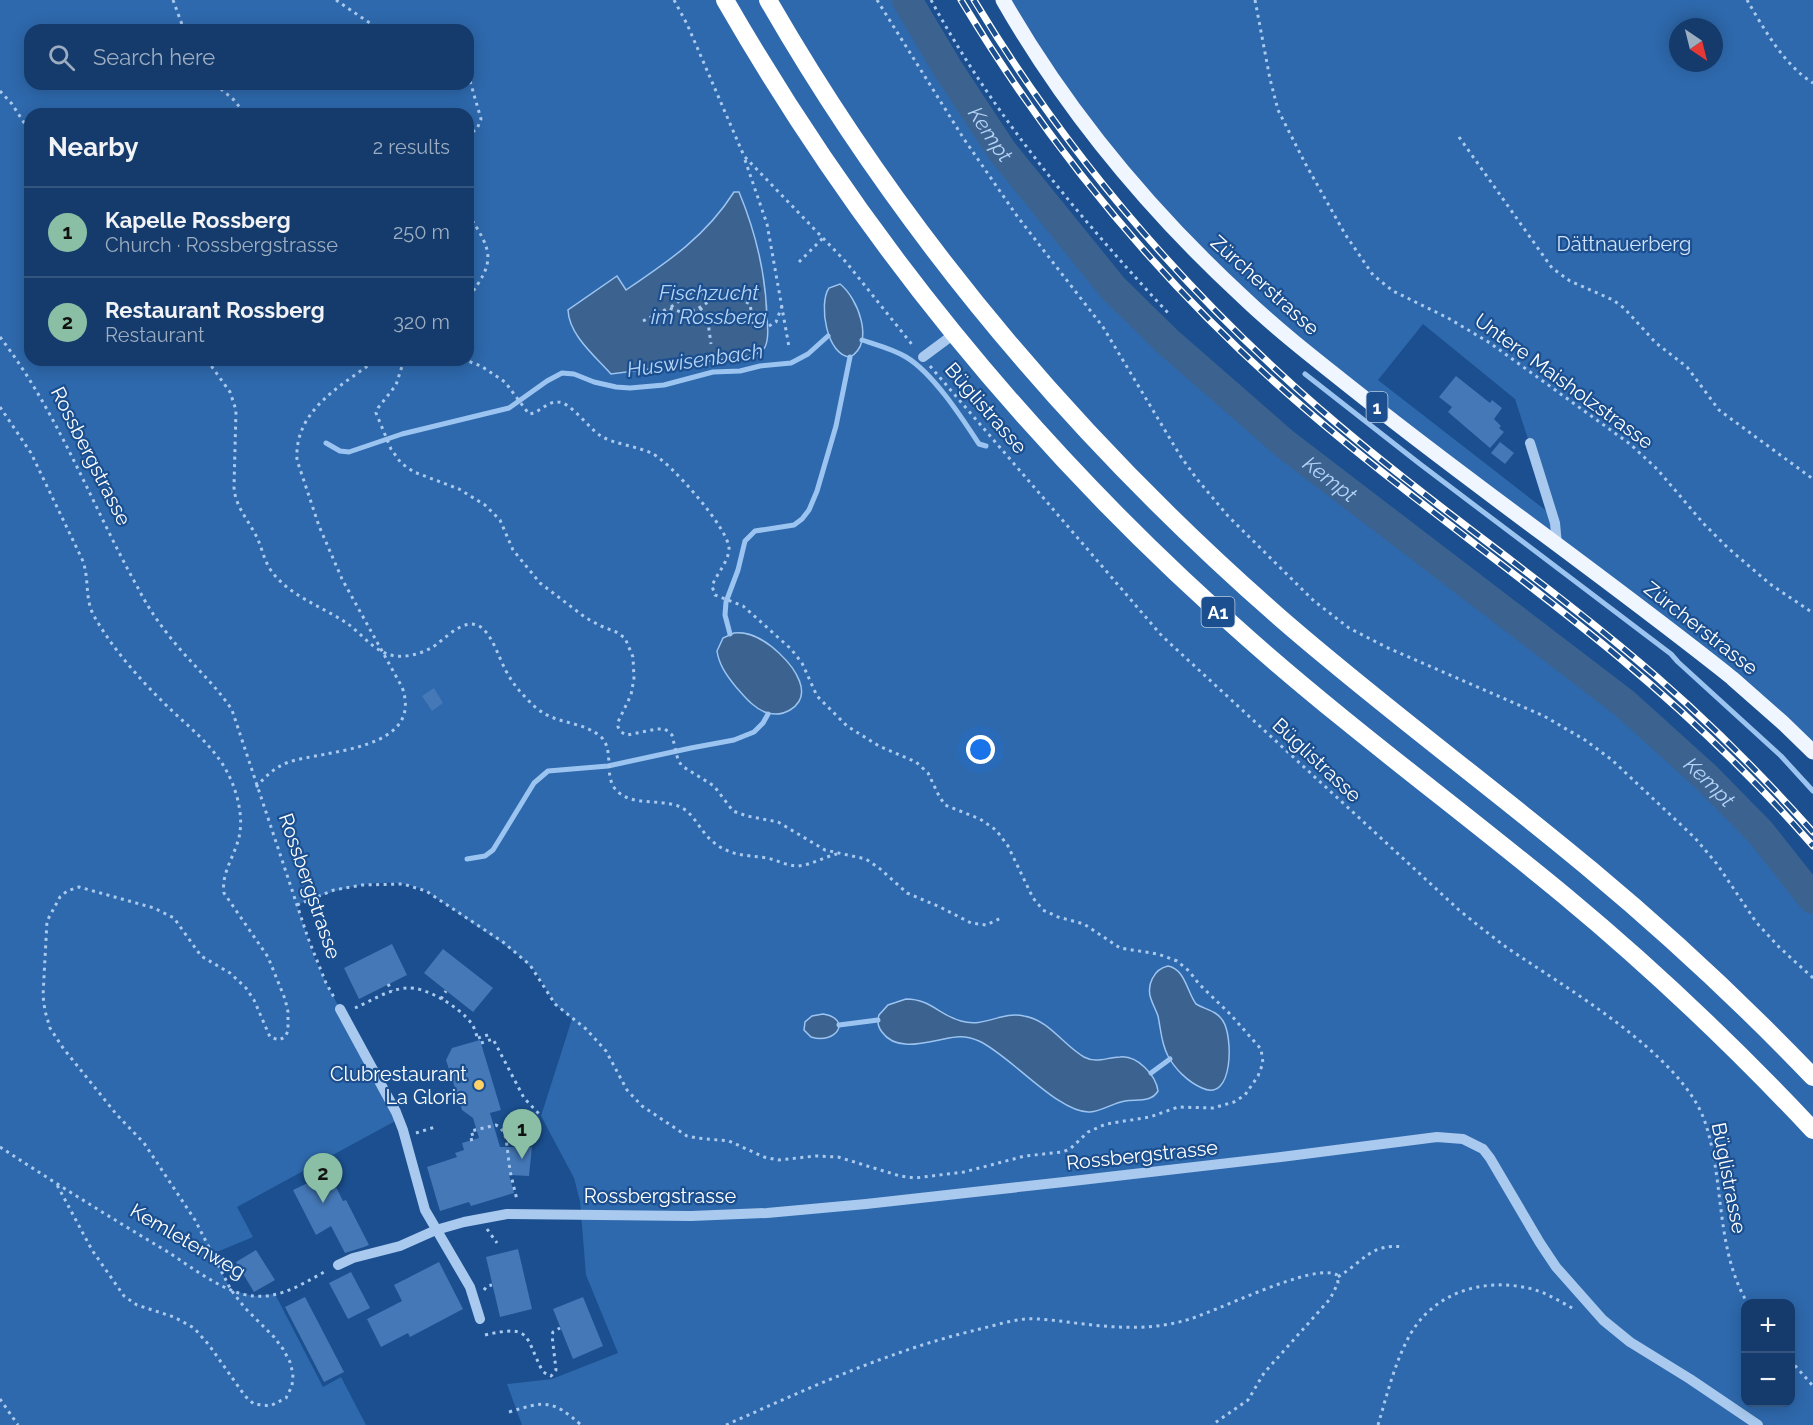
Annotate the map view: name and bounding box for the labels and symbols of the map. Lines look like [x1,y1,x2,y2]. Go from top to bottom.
north arrow [1669,18,1723,72]
water label: Kempt [964,102,1018,167]
street label: Zürcherstrasse [1206,230,1324,340]
park label: Dättnauerberg [1557,232,1691,256]
water label: Fischzucht im Rossberg [651,280,767,329]
street label: Untere Maisholzstrasse [1470,308,1658,454]
water label: Huswisenbach [625,338,765,382]
street label: Büglistrasse [940,358,1032,459]
street label: Rossbergstrasse [46,383,136,530]
road number: 1 [1366,392,1388,422]
water label: Kempt [1298,450,1362,507]
street label: Zürcherstrasse [1639,576,1763,680]
road number: A1 [1202,597,1234,627]
street label: Büglistrasse [1268,713,1367,807]
your location [966,735,995,764]
water label: Kempt [1679,751,1741,812]
street label: Rossbergstrasse [274,810,346,962]
place label: Clubrestaurant La Gloria [330,1062,467,1109]
marker: Clubrestaurant La Gloria [472,1078,486,1092]
pin: 1 [502,1110,542,1159]
street label: Büglistrasse [1706,1120,1752,1236]
street label: Rossbergstrasse [1065,1135,1219,1175]
pin: 2 [304,1154,342,1203]
street label: Rossbergstrasse [584,1184,736,1208]
street label: Kemletenweg [126,1198,250,1284]

